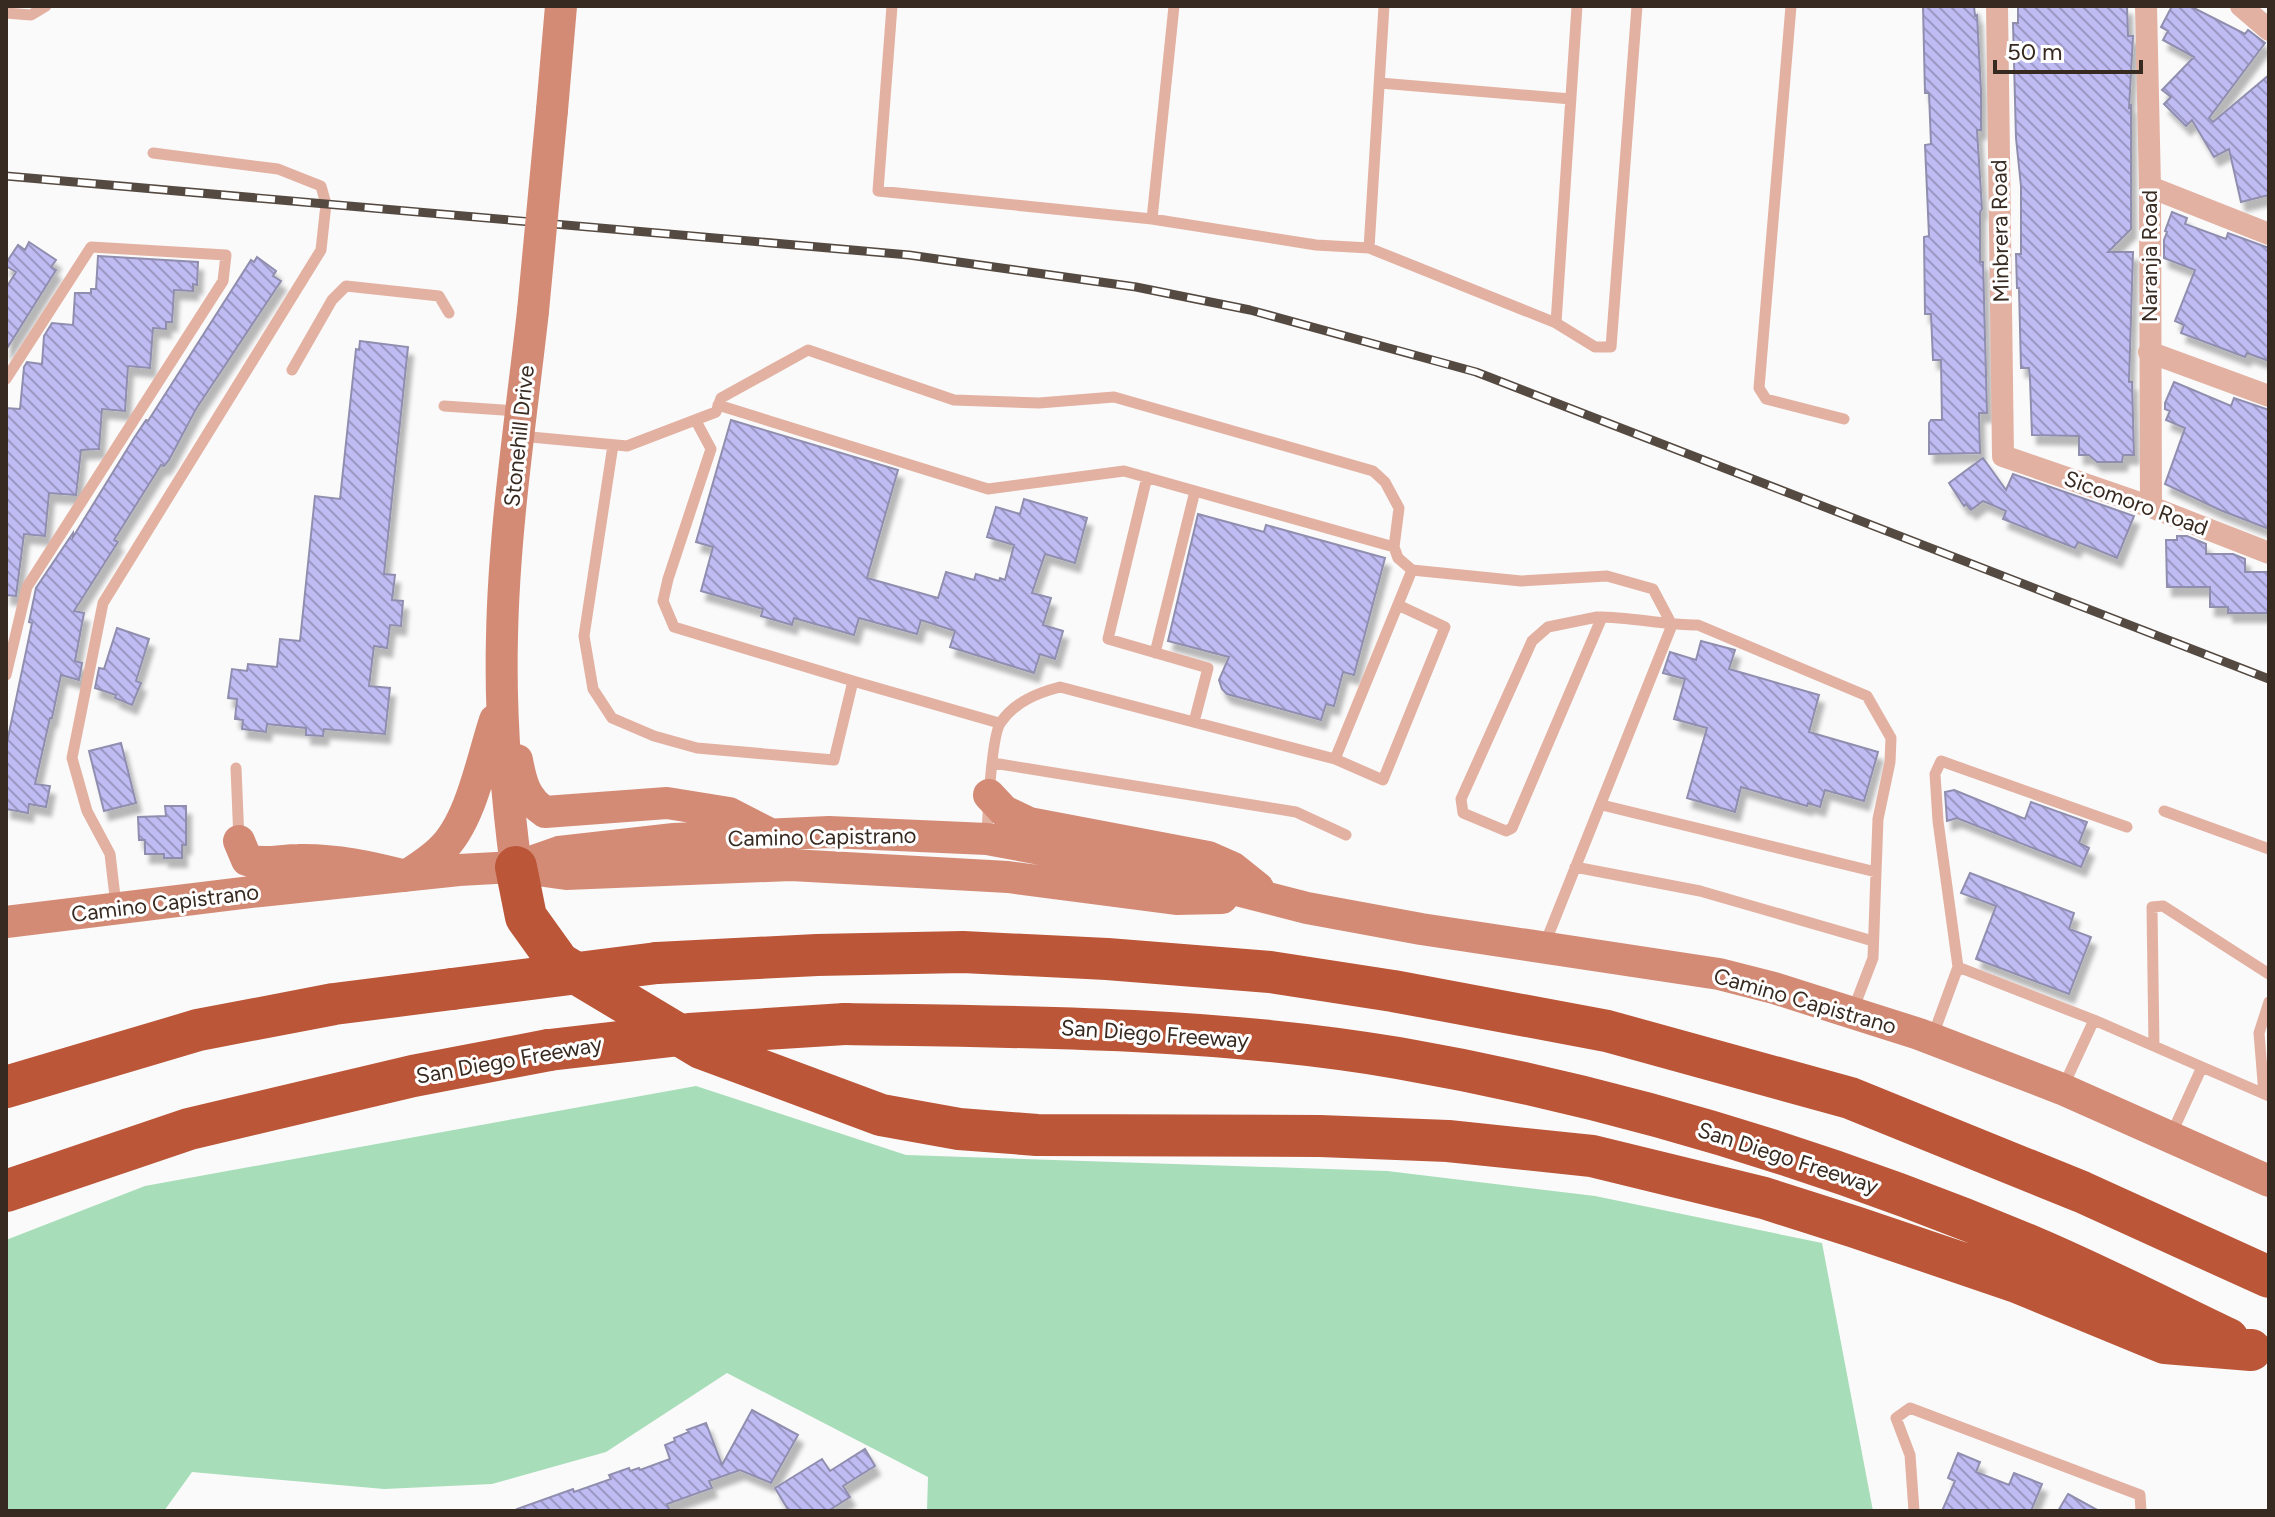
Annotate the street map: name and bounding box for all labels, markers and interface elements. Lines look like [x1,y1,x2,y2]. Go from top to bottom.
scale bar [1995,24,2141,74]
text: 50 m [2007,37,2063,66]
street label: Minbrera Road [1985,159,2015,303]
street label: Naranja Road [2136,190,2163,322]
street label: Stonehill Drive [498,364,540,508]
street label: Sicomoro Road [2060,464,2212,542]
street label: Camino Capistrano [727,822,917,852]
street label: Camino Capistrano [70,878,260,928]
street label: Camino Capistrano [1711,962,1899,1040]
street label: San Diego Freeway [1060,1014,1250,1054]
street label: San Diego Freeway [414,1030,604,1090]
street label: San Diego Freeway [1694,1116,1882,1200]

